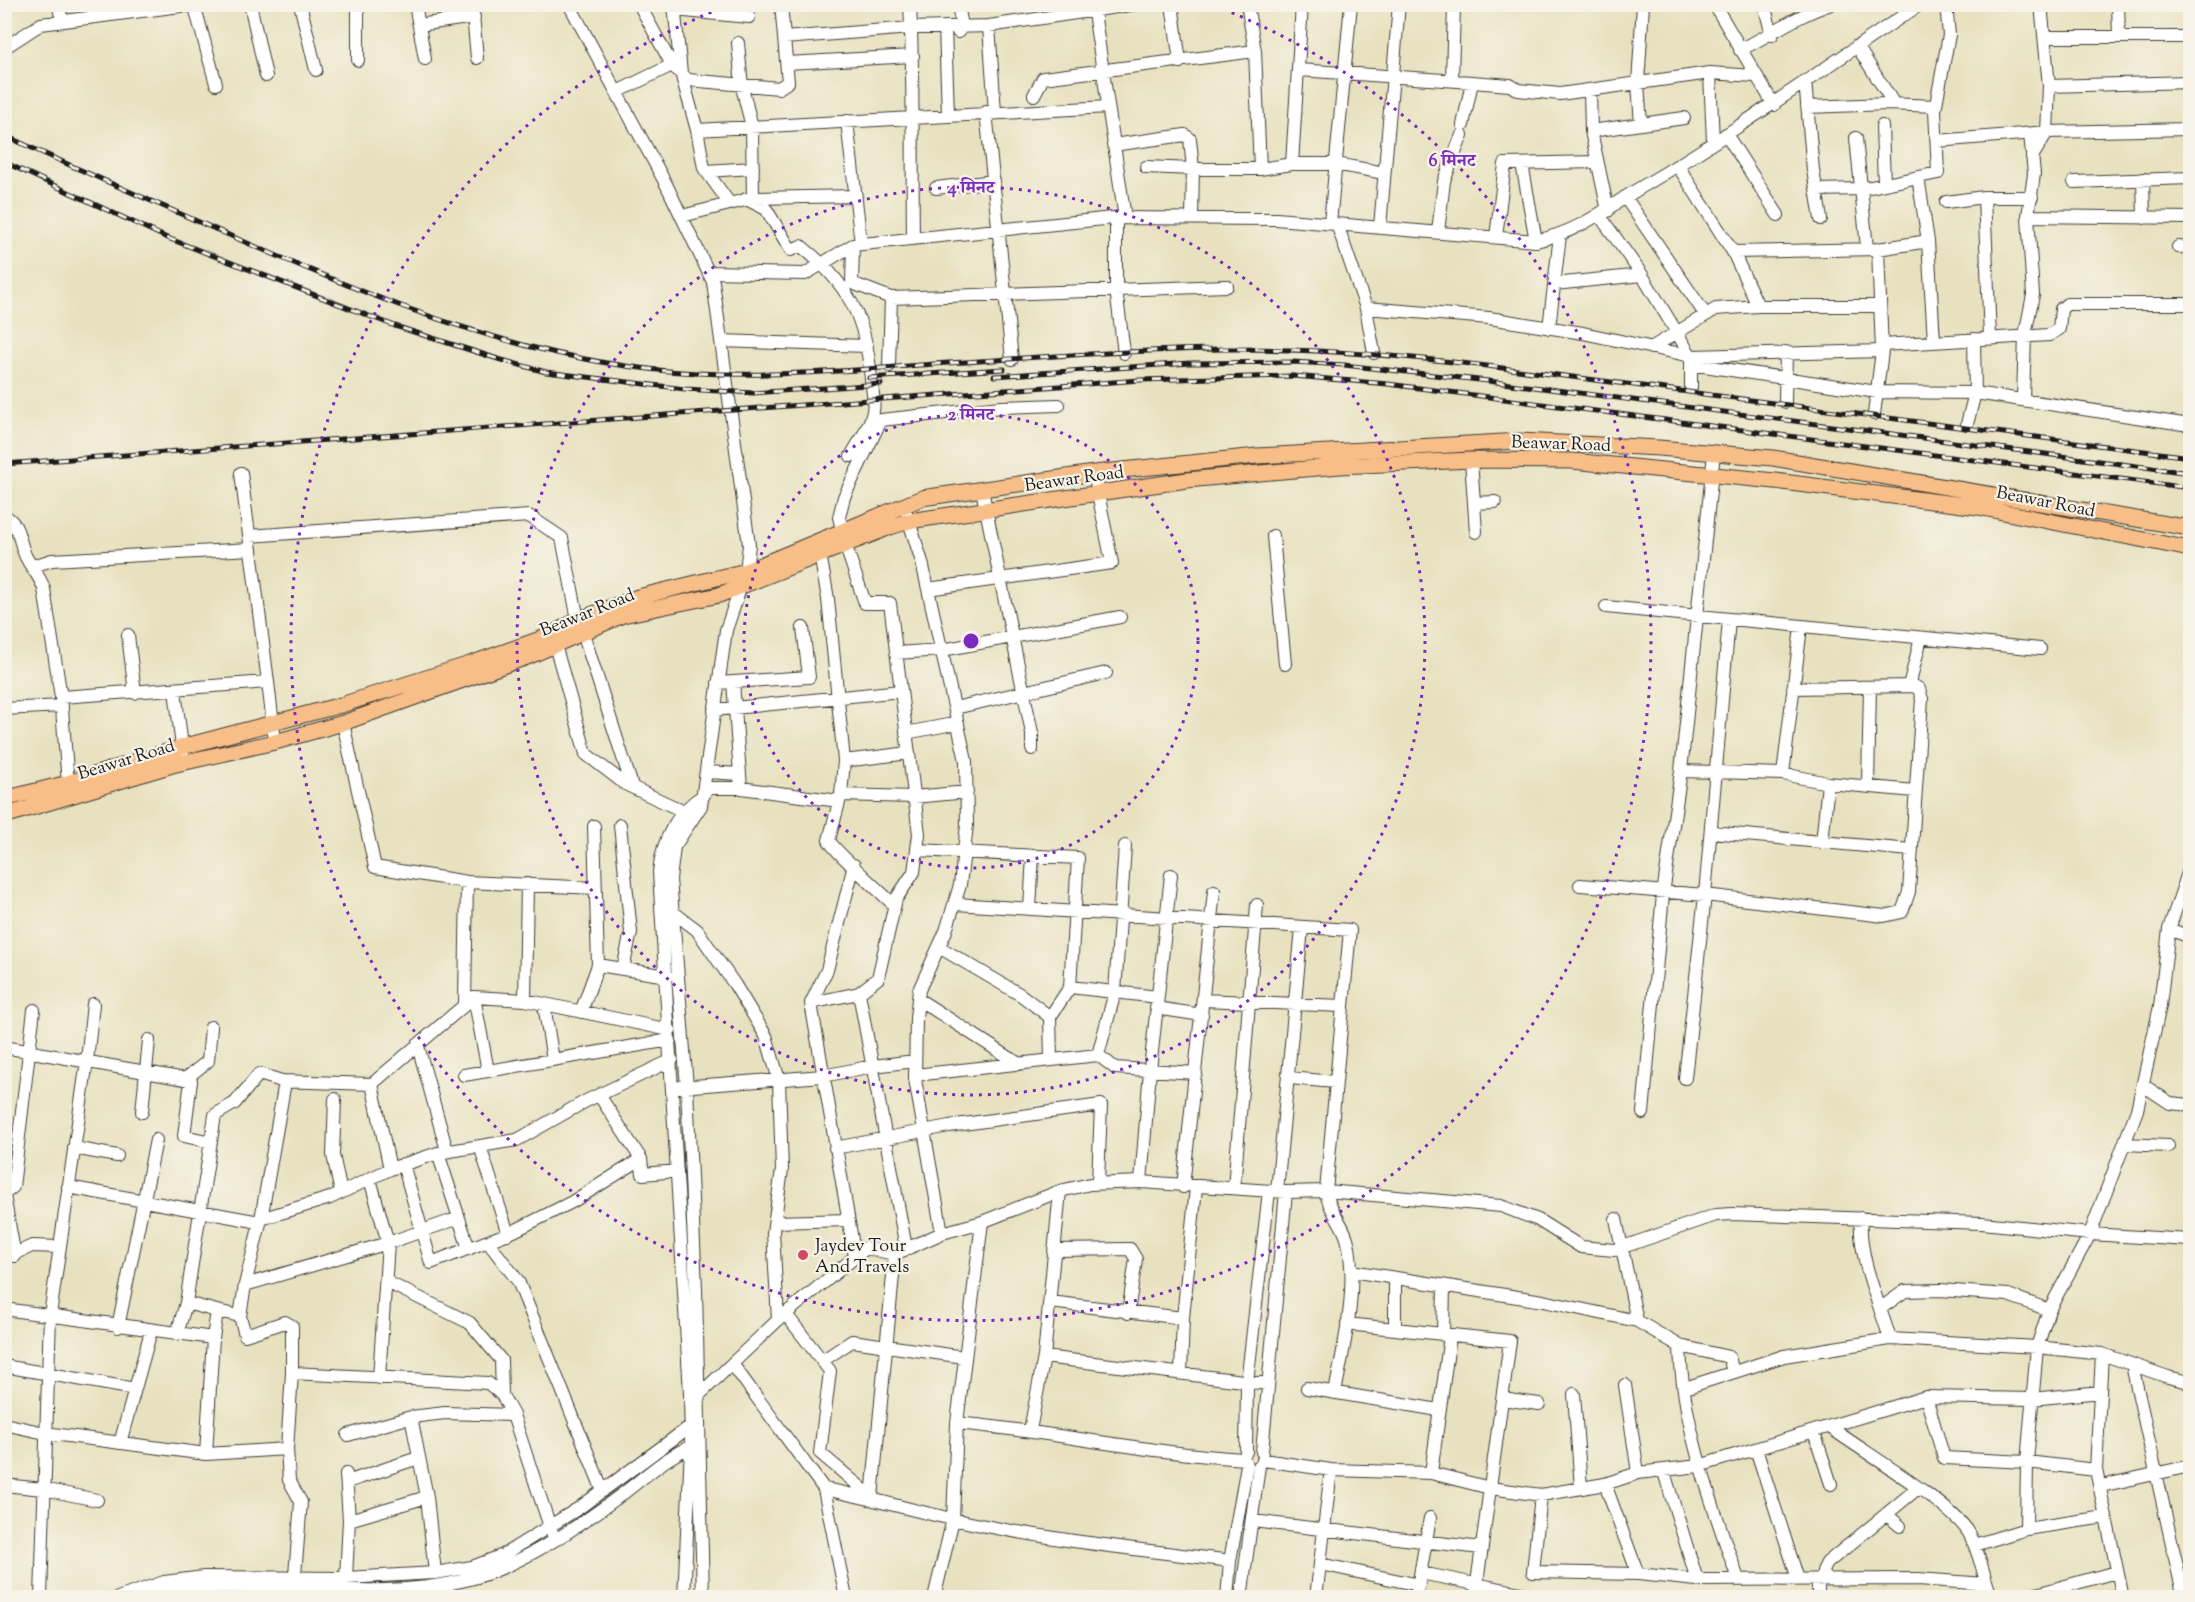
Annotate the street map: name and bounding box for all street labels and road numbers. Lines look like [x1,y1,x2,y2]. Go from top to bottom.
street label: Beawar Road [1510,430,1612,460]
street label: Beawar Road [1023,460,1126,500]
street label: Beawar Road [1994,481,2097,525]
street label: Beawar Road [536,583,639,645]
street label: Beawar Road [75,734,178,788]

